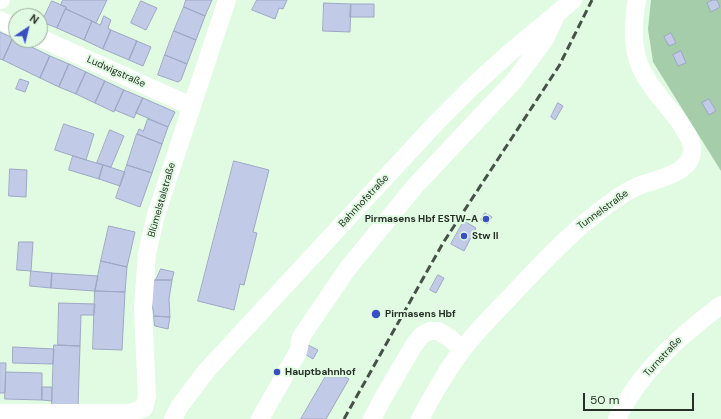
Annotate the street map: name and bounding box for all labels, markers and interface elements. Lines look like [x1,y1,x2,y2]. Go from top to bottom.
north arrow [8,8,48,48]
text: N [27,11,42,27]
street label: Ludwigstraße [85,54,147,90]
street label: Blümelstalstraße [146,161,178,239]
street label: Bahnhofstraße [336,172,392,230]
street label: Tunnelstraße [575,187,631,233]
place label: Pirmasens Hbf ESTW-A [365,213,478,225]
marker: Pirmasens Hbf ESTW-A [481,214,491,224]
place label: Stw II [472,230,498,242]
marker: Stw II [459,231,469,241]
marker: Pirmasens Hbf [370,308,382,320]
place label: Pirmasens Hbf [385,308,456,320]
street label: Turnstraße [641,335,685,379]
place label: Hauptbahnhof [285,366,356,378]
marker: Hauptbahnhof [272,367,282,377]
scale bar [585,385,696,411]
text: 50 m [590,392,619,408]

